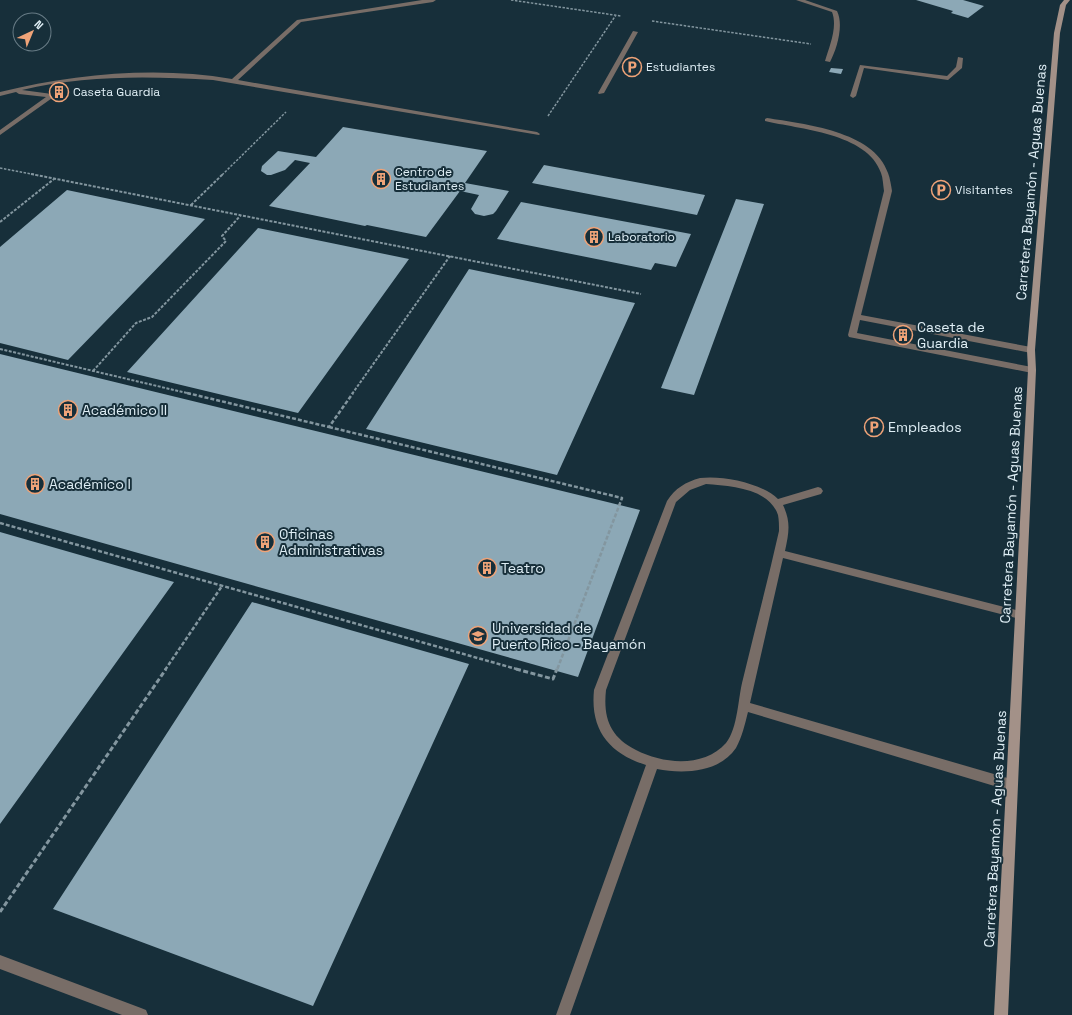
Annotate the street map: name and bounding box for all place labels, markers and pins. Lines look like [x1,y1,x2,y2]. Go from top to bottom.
parking icon: Estudiantes [621,56,643,78]
place label: Estudiantes [646,59,715,75]
building icon: Caseta Guardia [48,81,70,103]
place label: Caseta Guardia [73,84,160,100]
place label: Centro de Estudiantes [395,164,464,194]
building icon: Centro de Estudiantes [370,168,392,190]
parking icon: Visitantes [930,179,952,201]
place label: Visitantes [955,182,1013,198]
building icon: Laboratorio [583,226,605,248]
place label: Laboratorio [608,229,675,245]
place label: Caseta de Guardia [917,318,985,352]
building icon: Caseta de Guardia [892,324,914,346]
building icon: Académico II [57,399,79,421]
place label: Académico II [82,401,167,419]
parking icon: Empleados [863,416,885,438]
place label: Empleados [888,418,962,436]
building icon: Académico I [24,473,46,495]
place label: Académico I [49,475,131,493]
place label: Oficinas Administrativas [279,525,383,559]
building icon: Oficinas Administrativas [254,531,276,553]
building icon: Teatro [476,557,498,579]
place label: Teatro [501,559,544,577]
place label: Universidad de Puerto Rico - Bayamón [492,619,646,653]
school or university icon: Universidad de Puerto Rico - Bayamón [467,625,489,647]

